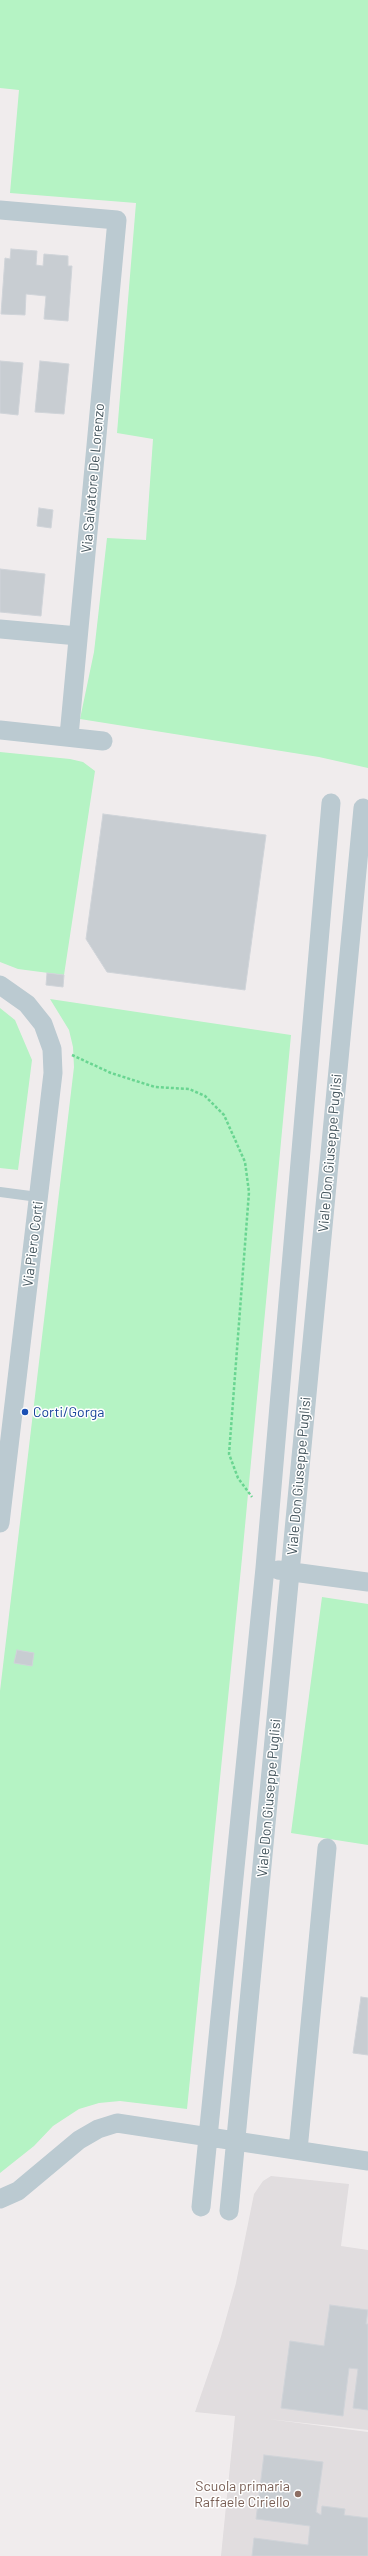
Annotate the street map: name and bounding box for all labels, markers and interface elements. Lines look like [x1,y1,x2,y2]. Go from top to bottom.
street label: Via Salvatore De Lorenzo [78,403,108,553]
street label: Viale Don Giuseppe Puglisi [315,1073,345,1233]
street label: Via Piero Corti [19,1200,47,1288]
street label: Viale Don Giuseppe Puglisi [284,1396,314,1556]
place label: Corti/Gorga [33,1404,104,1420]
marker: Corti/Gorga [20,1407,30,1417]
street label: Viale Don Giuseppe Puglisi [254,1718,284,1878]
place label: Scuola primaria Raffaele Ciriello [194,2478,290,2510]
marker: Scuola primaria Raffaele Ciriello [293,2489,303,2499]

